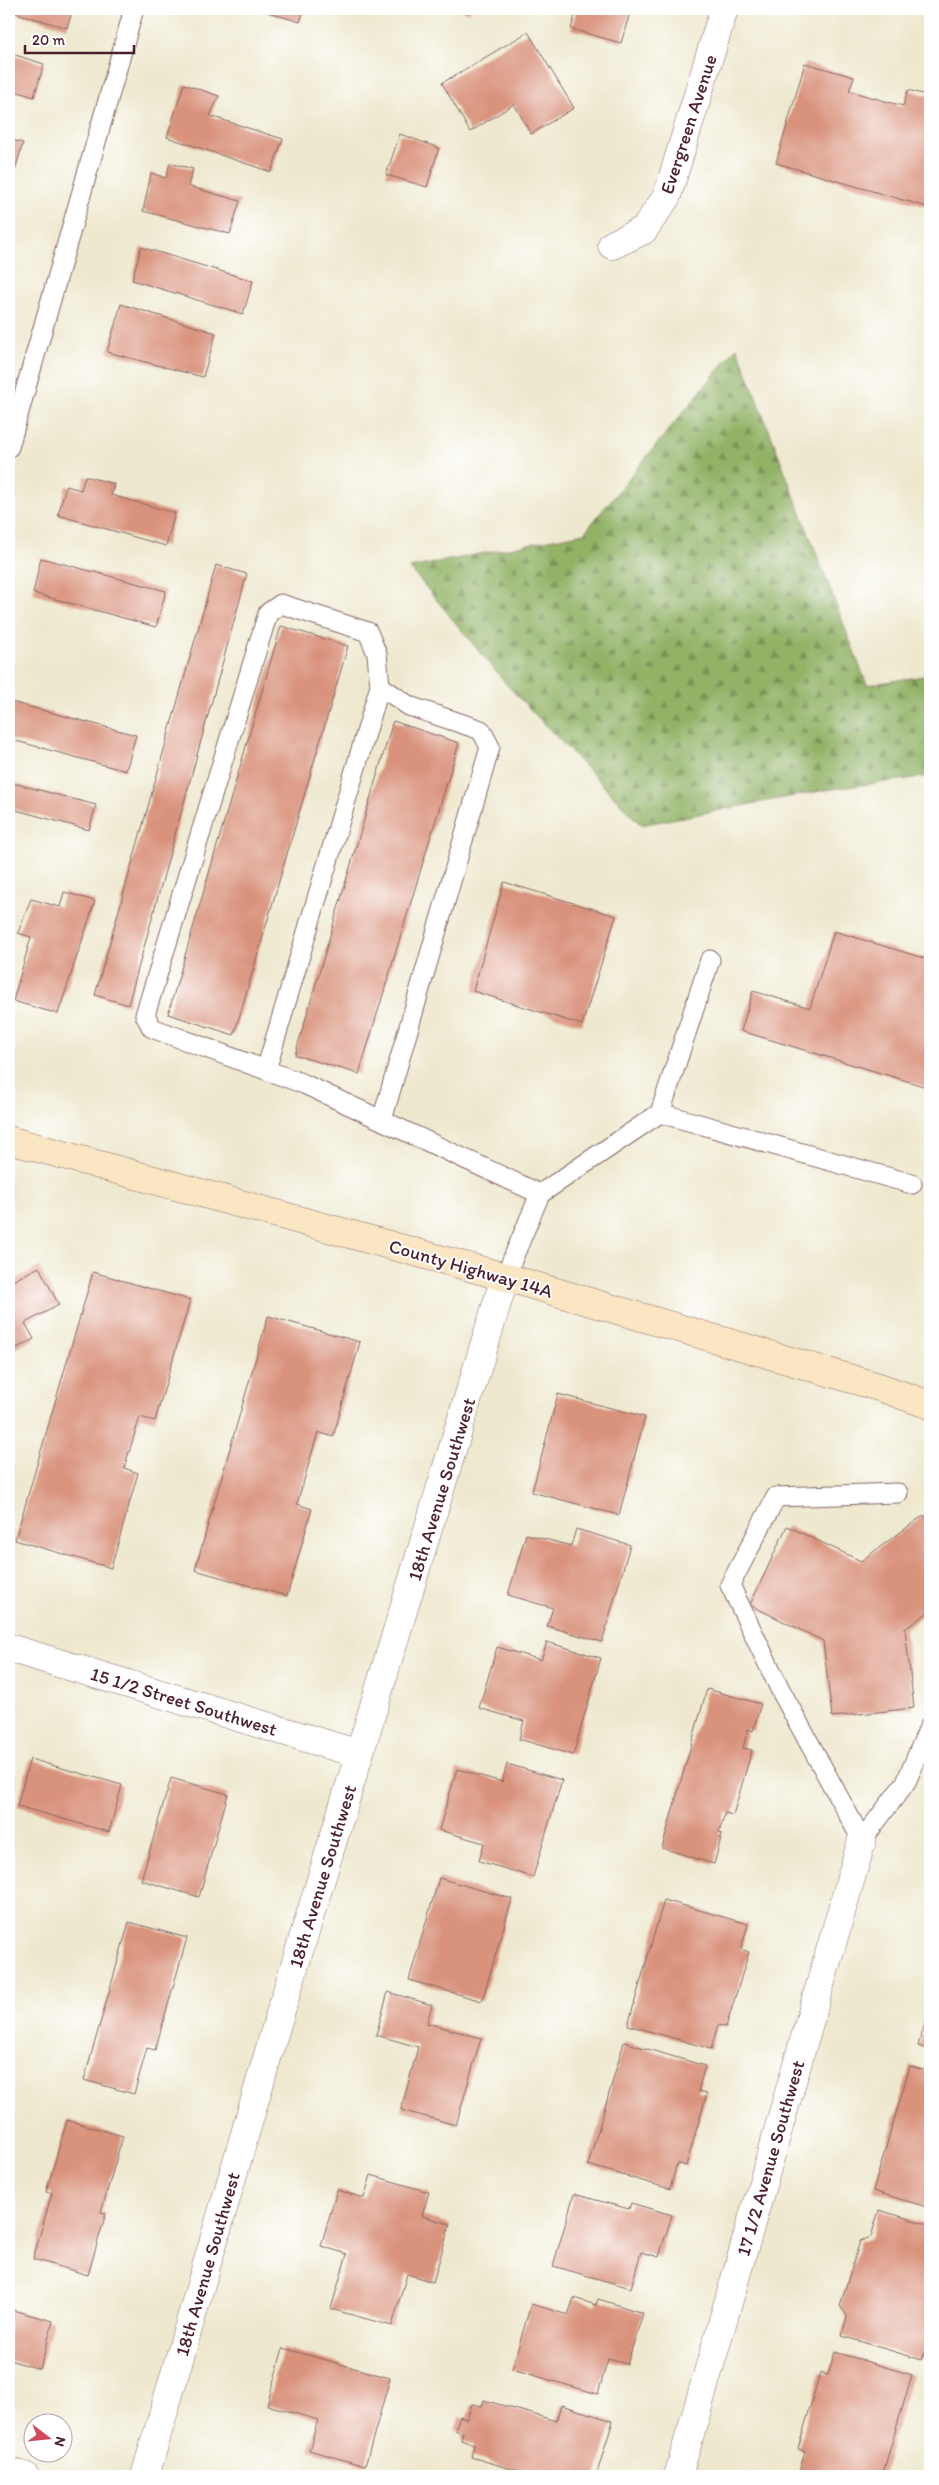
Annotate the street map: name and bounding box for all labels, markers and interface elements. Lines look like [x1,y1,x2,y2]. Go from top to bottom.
scale bar [25,22,134,54]
text: 20 m [32,31,66,49]
street label: Evergreen Avenue [655,51,722,197]
street label: County Highway 14A [386,1234,555,1303]
street label: 18th Avenue Southwest [403,1395,480,1583]
street label: 15 1/2 Street Southwest [88,1662,280,1741]
street label: 18th Avenue Southwest [284,1782,361,1970]
street label: 17 1/2 Avenue Southwest [732,2058,809,2259]
street label: 18th Avenue Southwest [170,2170,245,2359]
north arrow [22,2412,72,2462]
text: N [51,2435,69,2448]

